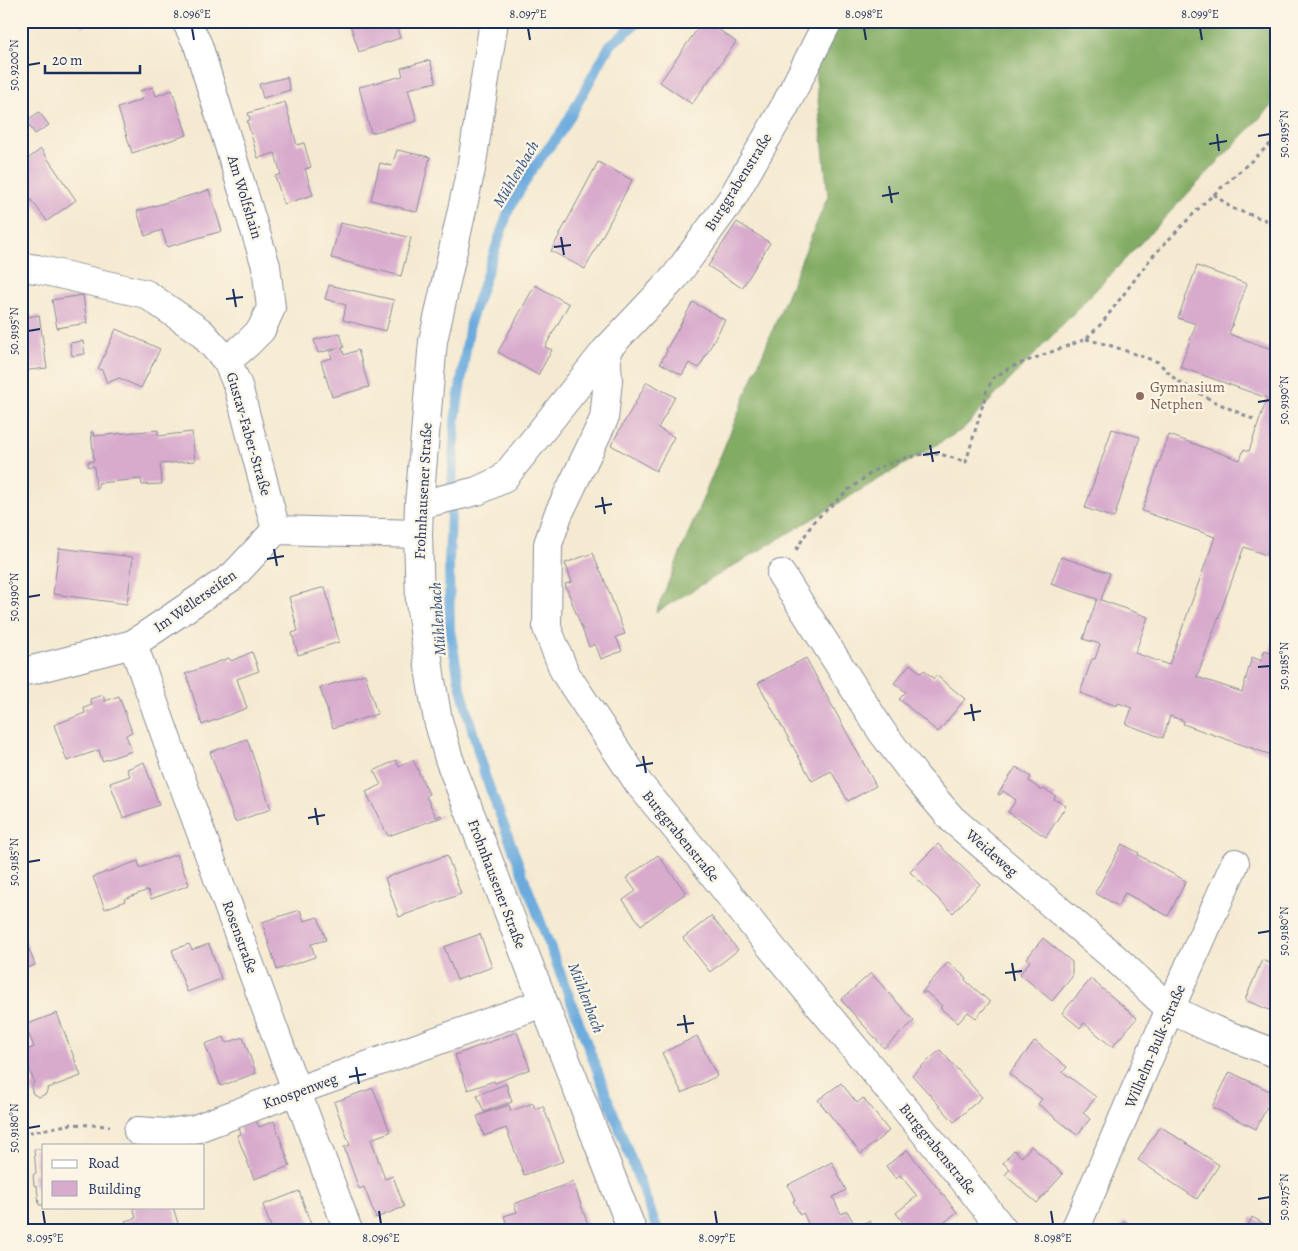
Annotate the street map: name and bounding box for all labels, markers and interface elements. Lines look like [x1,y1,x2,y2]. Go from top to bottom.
text: 8.096°E [173,6,211,22]
text: 8.097°E [509,6,547,22]
text: 8.098°E [845,6,883,22]
text: 8.099°E [1181,6,1219,22]
text: 50.9200°N [6,39,22,91]
scale bar [45,42,140,74]
text: 20 m [52,50,83,70]
text: 50.9195°N [1276,110,1292,158]
street label: Burggrabenstraße [700,129,776,235]
water label: Mühlenbach [488,136,545,211]
street label: Am Wolfshain [223,152,267,241]
text: 50.9195°N [6,307,22,355]
street label: Gustav-Faber-Straße [222,370,276,498]
text: 50.9190°N [1276,375,1292,424]
place label: Gymnasium Netphen [1150,377,1225,414]
marker: Gymnasium Netphen [1134,390,1146,402]
street label: Frohnhausener Straße [409,422,437,560]
street label: Im Wellerseifen [150,565,240,637]
text: 50.9190°N [6,572,22,621]
water label: Mühlenbach [424,581,452,657]
text: 50.9185°N [1276,642,1292,690]
street label: Burggrabenstraße [638,786,724,886]
street label: Frohnhausener Straße [463,816,531,952]
street label: Weideweg [961,824,1023,882]
text: 50.9185°N [6,838,22,886]
street label: Rosenstraße [218,898,263,977]
text: 50.9180°N [1276,906,1292,956]
water label: Mühlenbach [562,960,610,1037]
street label: Wilhelm-Bulk-Straße [1120,981,1190,1112]
street label: Knospenweg [260,1068,341,1114]
street label: Burggrabenstraße [895,1099,981,1199]
text: 50.9180°N [6,1103,22,1153]
legend [42,1144,205,1208]
text: Road [88,1153,120,1173]
text: 50.9175°N [1276,1173,1292,1221]
text: Building [88,1179,141,1199]
text: 8.095°E [26,1230,64,1246]
text: 8.096°E [362,1230,400,1246]
text: 8.097°E [698,1230,736,1246]
text: 8.098°E [1034,1230,1072,1246]

